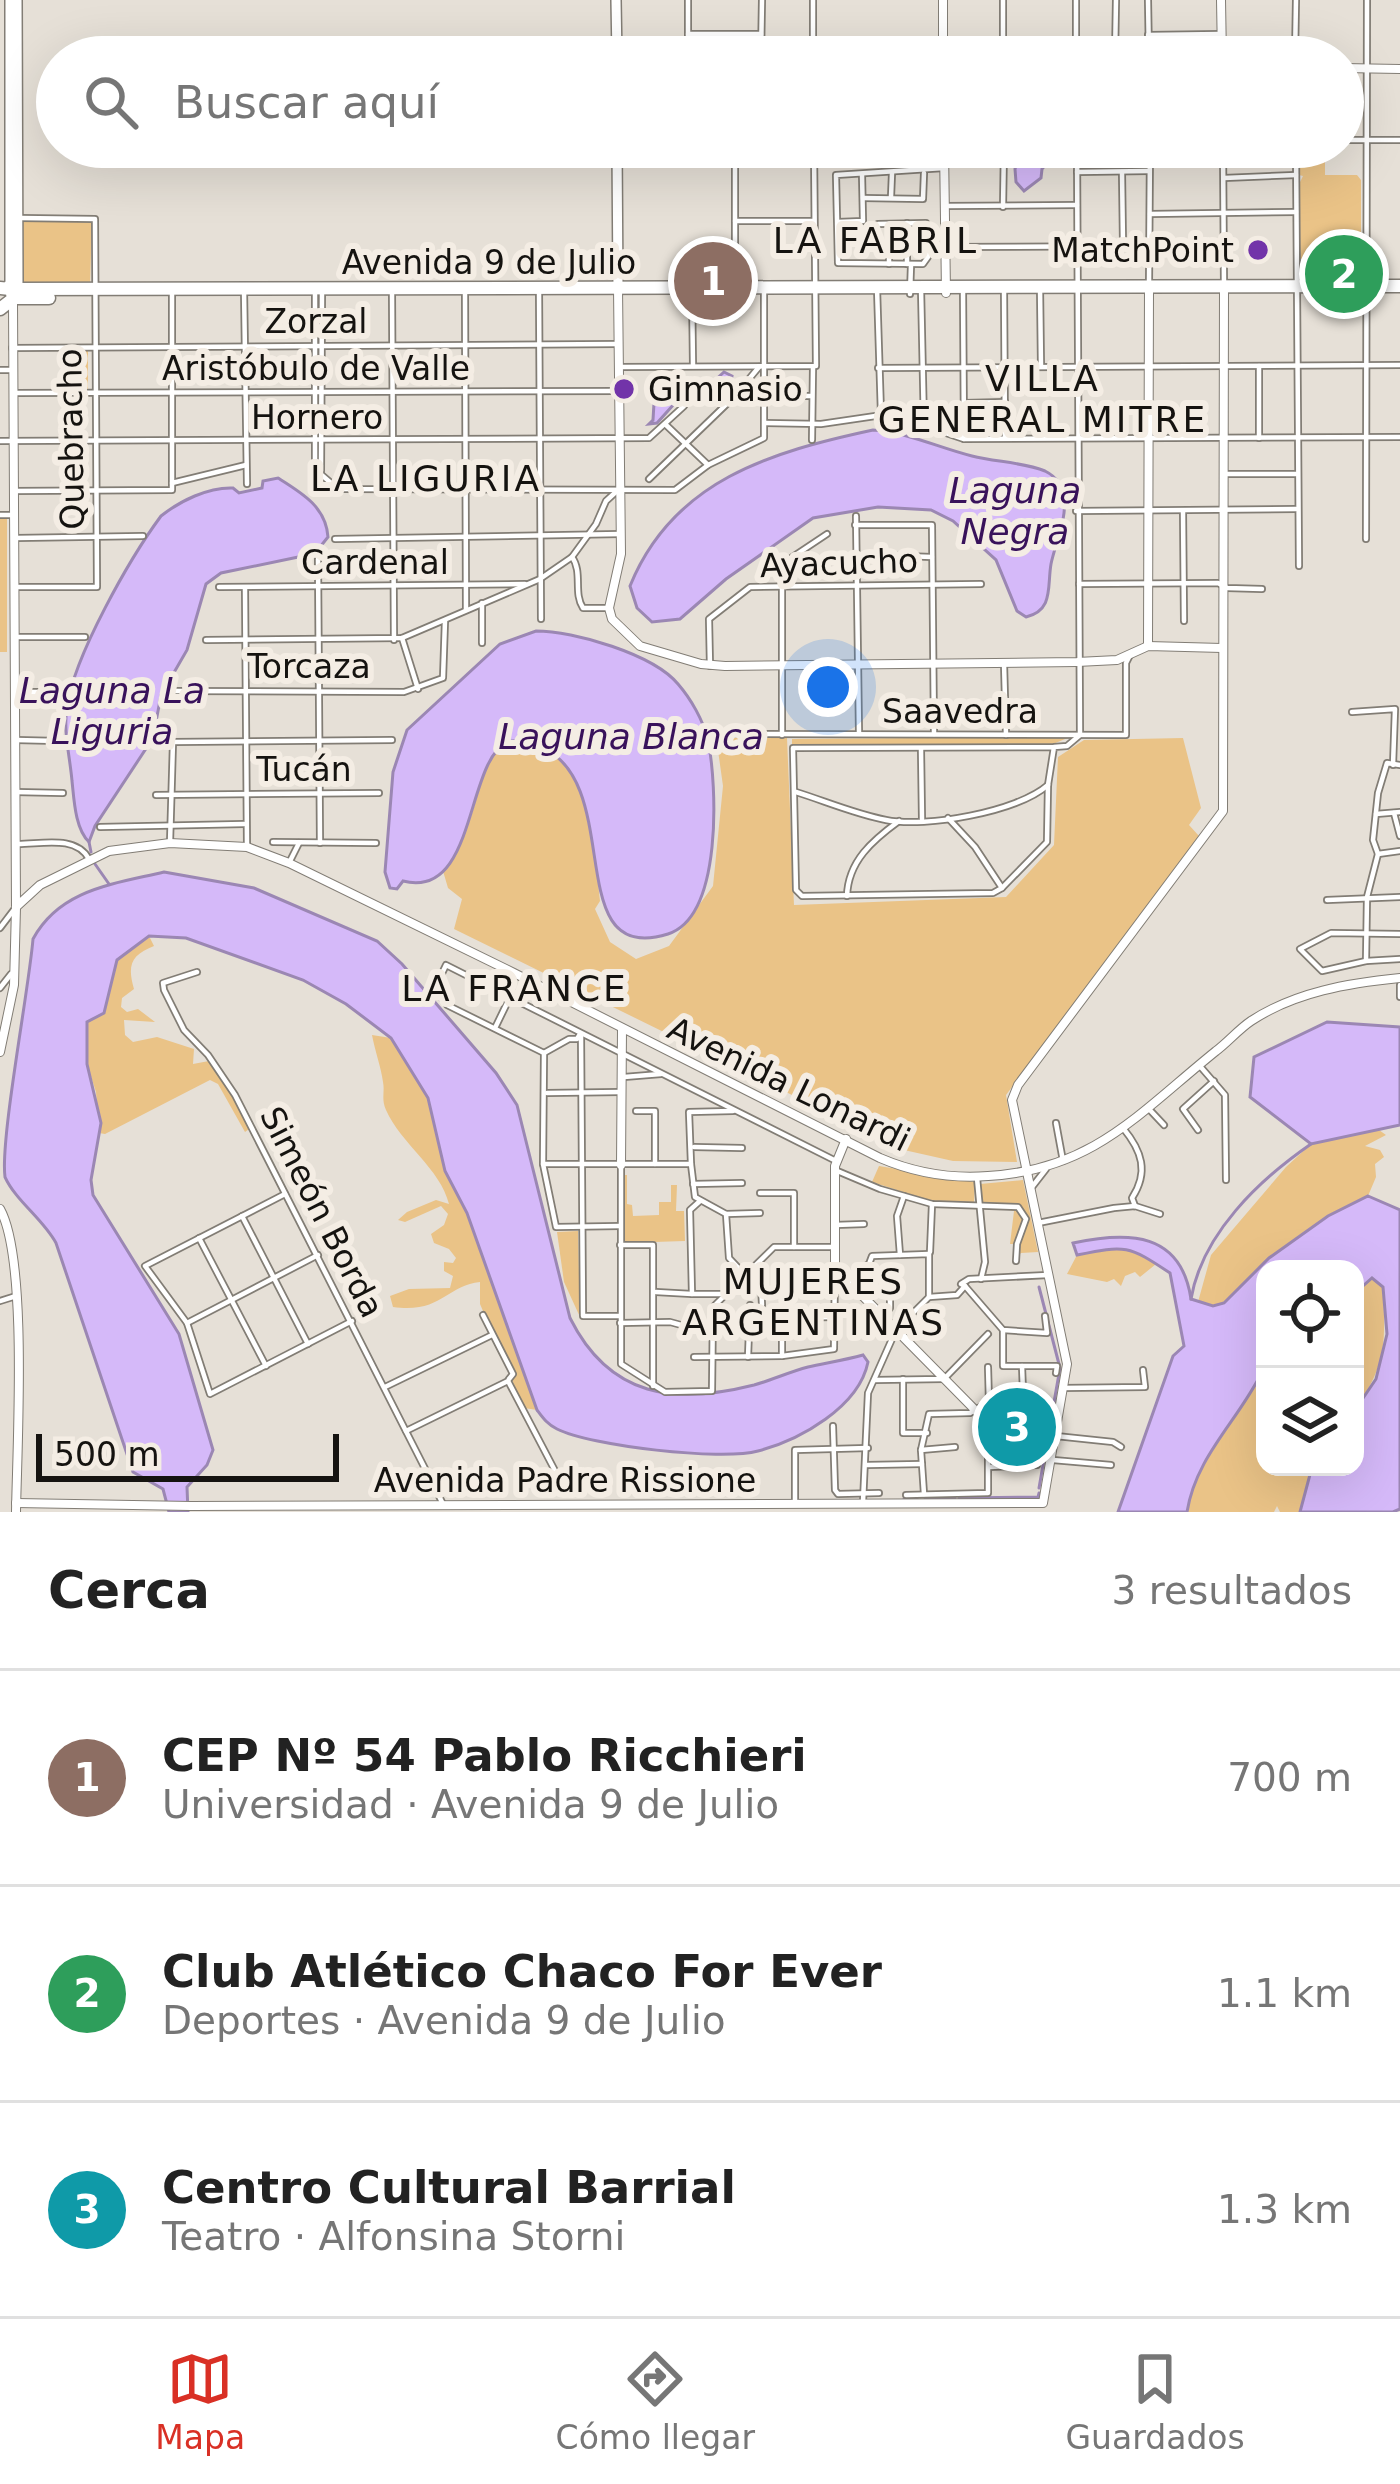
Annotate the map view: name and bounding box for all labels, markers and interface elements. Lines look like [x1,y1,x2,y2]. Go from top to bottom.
search box [36,36,1364,168]
icon: search [78,69,144,135]
text: Buscar aquí [174,76,439,129]
district label: LA FABRIL [773,220,979,261]
pin: 2 [1305,229,1383,319]
place label: MatchPoint [1051,231,1234,270]
pin: 1 [674,236,752,326]
marker: MatchPoint [1245,237,1271,263]
street label: Avenida 9 de Julio [342,243,636,282]
street label: Zorzal [264,302,368,341]
street label: Quebracho [50,348,92,530]
street label: Aristóbulo de Valle [162,349,470,388]
district label: VILLA GENERAL MITRE [878,358,1208,440]
place label: Gimnasio [648,370,803,409]
marker: Gimnasio [611,376,637,402]
street label: Hornero [251,398,383,437]
district label: LA LIGURIA [310,458,542,499]
water label: Laguna Negra [949,470,1081,552]
street label: Ayacucho [759,541,919,585]
street label: Cardenal [301,543,449,582]
street label: Torcaza [246,647,371,686]
your location [798,657,858,717]
water label: Laguna La Liguria [19,670,205,752]
street label: Saavedra [882,692,1038,731]
water label: Laguna Blanca [498,716,764,757]
street label: Tucán [255,750,352,789]
district label: LA FRANCE [401,968,629,1009]
street label: Avenida Lonardi [662,1009,916,1159]
street label: Simeón Borda [252,1100,392,1324]
map controls [1256,1260,1364,1476]
button: locate [1256,1260,1364,1368]
district label: MUJERES ARGENTINAS [682,1261,946,1343]
button: layers [1256,1368,1364,1476]
pin: 3 [978,1382,1056,1472]
scale bar [36,1428,339,1481]
text: 500 m [54,1435,160,1474]
street label: Avenida Padre Rissione [374,1461,756,1500]
text: Cerca [48,1561,210,1620]
text: 3 resultados [1112,1568,1352,1613]
text: CEP Nº 54 Pablo Ricchieri [162,1729,807,1782]
text: 1 [73,1755,101,1800]
text: 700 m [1227,1755,1352,1800]
text: Universidad · Avenida 9 de Julio [162,1782,779,1827]
text: Club Atlético Chaco For Ever [162,1945,882,1998]
text: 2 [73,1971,101,2016]
text: 1.1 km [1217,1971,1352,2016]
text: Deportes · Avenida 9 de Julio [162,1998,726,2043]
text: Centro Cultural Barrial [162,2161,736,2214]
text: 3 [73,2187,101,2232]
text: 1.3 km [1217,2187,1352,2232]
text: Teatro · Alfonsina Storni [162,2214,625,2259]
tab: Mapa [155,2346,245,2457]
tab: Cómo llegar [556,2346,755,2457]
tab: Guardados [1066,2346,1245,2457]

